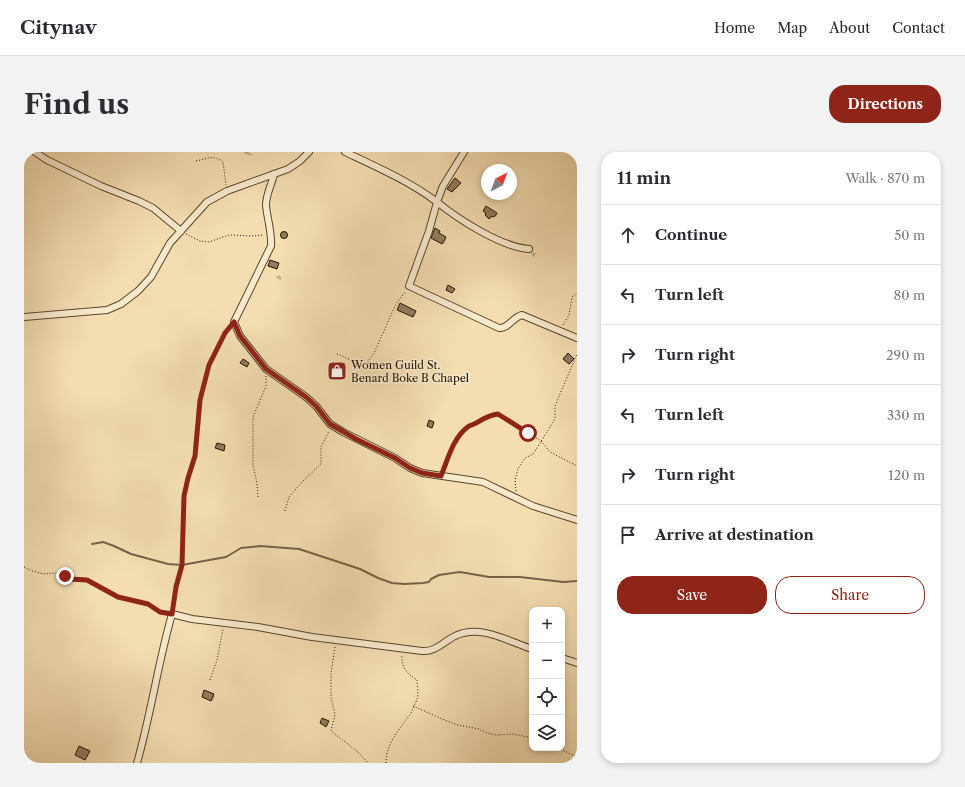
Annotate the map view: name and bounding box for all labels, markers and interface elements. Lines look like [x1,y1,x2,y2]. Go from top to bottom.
text: Citynav [20,16,97,39]
text: Home [714,19,755,37]
text: Map [777,19,807,37]
text: About [829,19,870,37]
text: Contact [892,19,945,37]
button: Directions [829,85,941,123]
text: Find us [24,87,129,121]
north arrow [481,164,517,200]
text: 11 min [617,168,671,188]
text: Walk · 870 m [845,170,925,186]
icon: ahead [617,224,639,246]
text: Continue [655,225,727,244]
text: 50 m [894,227,925,243]
icon: left [617,284,639,306]
text: Turn left [655,285,724,304]
text: 80 m [893,287,925,303]
icon: right [617,344,639,366]
text: Turn right [655,345,735,364]
text: 290 m [886,347,925,363]
place label: Women Guild St. Benard Boke B Chapel [350,358,470,385]
shop icon: Women Guild St. Benard Boke B Chapel [326,360,348,382]
icon: left [617,404,639,426]
text: Turn left [655,405,724,424]
text: 330 m [887,407,925,423]
route start [519,424,537,442]
icon: right [617,464,639,486]
text: Turn right [655,465,735,484]
text: 120 m [888,467,925,483]
icon: arrive [617,524,639,546]
text: Arrive at destination [655,525,814,544]
route end [56,567,74,585]
button: Save [617,576,767,614]
button: Share [775,576,925,614]
map controls [529,607,565,751]
button: + [529,607,565,643]
button: − [529,643,565,679]
button: locate [529,679,565,715]
button: layers [529,715,565,751]

